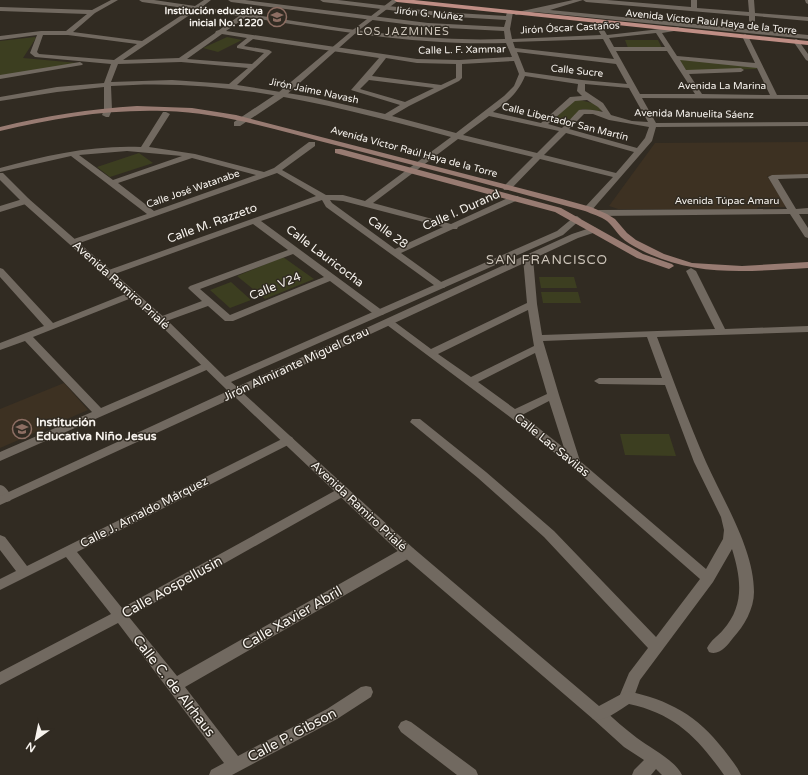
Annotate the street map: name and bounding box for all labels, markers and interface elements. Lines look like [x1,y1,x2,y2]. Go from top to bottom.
street label: Jirón G. Núñez [394,4,464,24]
place label: Institución educativa inicial No. 1220 [165,5,264,29]
school or university icon: Institución educativa inicial No. 1220 [266,6,288,28]
street label: Avenida Víctor Raúl Haya de la Torre [625,7,798,37]
street label: Jirón Óscar Castaños [520,19,620,37]
district label: LOS JAZMINES [356,25,450,38]
street label: Calle L. F. Xammar [418,43,506,57]
street label: Calle Sucre [550,62,604,80]
street label: Jirón Jaime Navash [268,76,360,106]
street label: Avenida La Marina [678,80,766,92]
street label: Calle Libertador San Martín [500,100,630,144]
street label: Avenida Manuelita Sáenz [634,107,754,121]
street label: Avenida Víctor Raúl Haya de la Torre [329,124,499,180]
street label: Calle José Watanabe [145,167,242,211]
street label: Calle I. Durand [420,187,502,233]
street label: Avenida Túpac Amaru [675,195,779,207]
street label: Calle M. Razzeto [165,200,259,246]
street label: Calle 28 [365,213,411,251]
street label: Calle Lauricocha [283,222,367,290]
street label: Avenida Ramiro Prialé [70,238,172,332]
district label: SAN FRANCISCO [486,252,608,268]
street label: Calle V24 [247,269,303,303]
street label: Jirón Almirante Miguel Grau [221,324,371,404]
street label: Calle Las Savilas [512,410,592,480]
place label: Institución Educativa Niño Jesus [36,415,157,443]
school or university icon: Institución Educativa Niño Jesus [11,418,33,440]
street label: Avenida Ramiro Prialé [308,458,410,554]
street label: Calle J. Arnaldo Márquez [78,474,210,550]
street label: Calle Aospellusin [119,552,225,622]
street label: Calle Xavier Abril [239,583,345,653]
street label: Calle C. de Alrhaus [129,632,219,740]
street label: Calle P. Gibson [245,704,339,766]
north arrow [16,719,56,759]
text: N [24,739,38,755]

